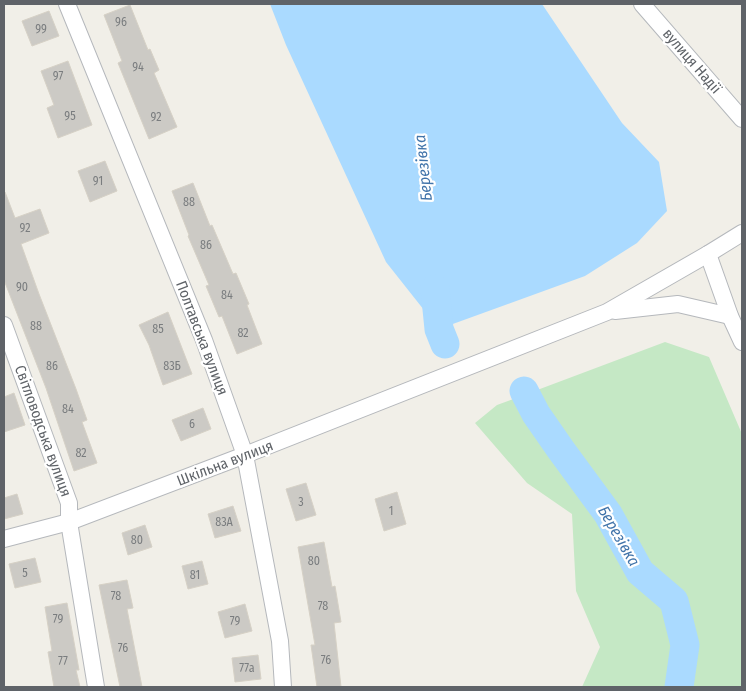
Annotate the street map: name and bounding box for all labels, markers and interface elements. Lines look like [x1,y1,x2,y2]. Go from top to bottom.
house number: 96 [115,15,127,29]
house number: 99 [35,22,47,36]
street label: вулиця Надії [659,25,726,98]
house number: 94 [132,60,144,74]
house number: 97 [53,69,63,83]
house number: 95 [64,109,76,123]
house number: 92 [151,110,161,124]
water label: Березівка [410,134,436,202]
house number: 91 [93,174,103,188]
house number: 88 [183,195,195,209]
house number: 92 [20,221,30,235]
house number: 86 [200,238,212,252]
street label: Полтавська вулиця [172,278,232,398]
house number: 90 [16,280,28,294]
house number: 84 [221,288,233,302]
house number: 88 [30,319,42,333]
house number: 85 [152,322,164,336]
house number: 82 [237,326,249,340]
house number: 86 [46,359,58,373]
house number: 83Б [163,359,181,373]
street label: Світловодська вулиця [11,363,75,499]
house number: 84 [62,402,74,416]
house number: 6 [189,417,195,431]
street label: Шкільна вулиця [174,436,276,490]
house number: 82 [75,446,87,460]
house number: 3 [298,495,304,509]
water label: Березівка [594,502,644,570]
house number: 1 [389,504,393,518]
house number: 83А [215,515,234,529]
house number: 80 [131,533,143,547]
house number: 80 [308,554,320,568]
house number: 5 [22,566,28,580]
house number: 81 [190,568,200,582]
house number: 78 [111,589,121,603]
house number: 78 [318,599,328,613]
house number: 79 [53,612,63,626]
house number: 79 [230,614,240,628]
house number: 76 [118,641,128,655]
house number: 76 [321,653,331,667]
house number: 77 [58,654,68,668]
house number: 77а [239,661,255,675]

